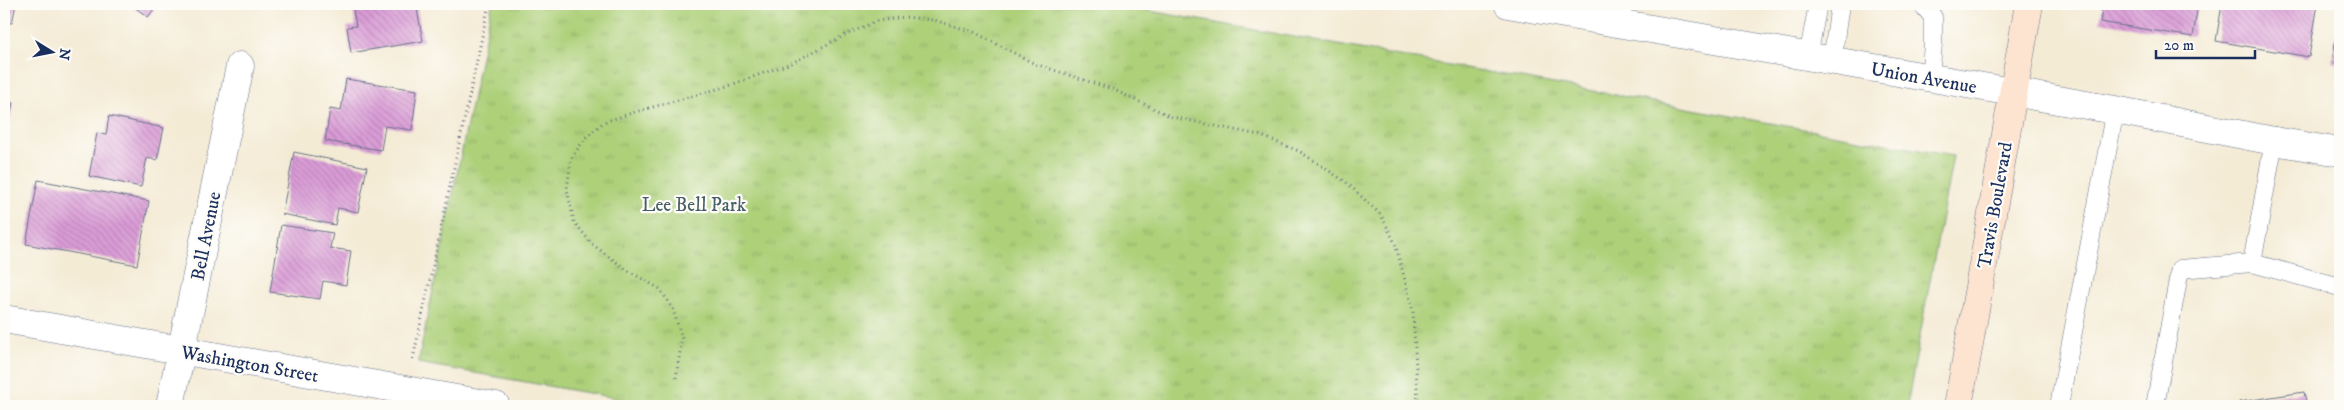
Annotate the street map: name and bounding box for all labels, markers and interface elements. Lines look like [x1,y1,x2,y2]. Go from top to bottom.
north arrow [28,28,78,78]
scale bar [2156,28,2255,60]
text: 20 m [2164,36,2194,55]
text: N [54,47,74,62]
street label: Union Avenue [1869,58,1979,99]
street label: Travis Boulevard [1973,140,2018,270]
street label: Bell Avenue [187,190,226,283]
park label: Lee Bell Park [642,194,747,217]
street label: Washington Street [178,341,320,388]

